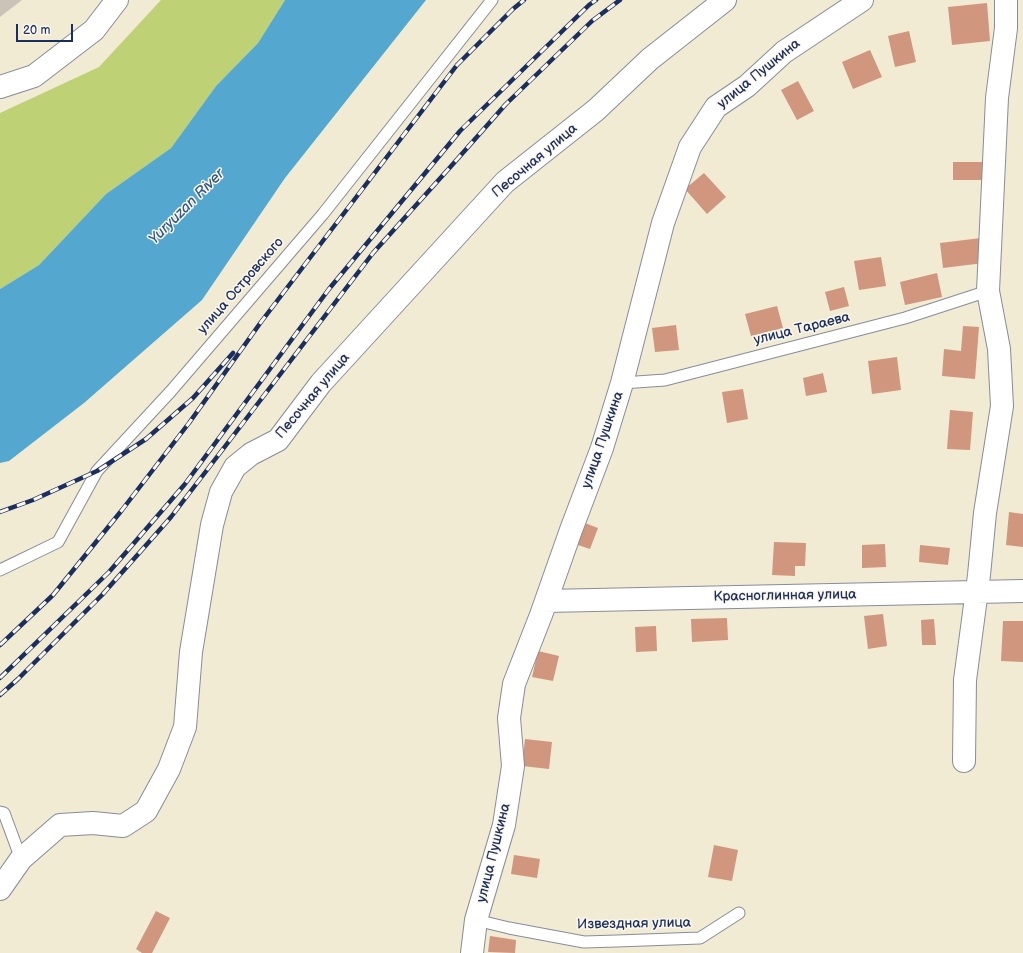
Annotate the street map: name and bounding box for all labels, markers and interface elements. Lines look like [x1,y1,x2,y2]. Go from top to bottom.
scale bar [18,16,75,42]
text: 20 m [23,23,50,38]
street label: улица Пушкина [714,35,804,113]
street label: Песочная улица [489,120,581,202]
water label: Yuryuzan River [145,165,229,249]
street label: улица Островского [195,234,287,338]
street label: улица Тараева [752,309,852,349]
street label: Песочная улица [272,350,354,442]
street label: улица Пушкина [579,389,627,491]
street label: Красноглинная улица [713,586,857,606]
street label: улица Пушкина [474,802,514,904]
street label: Извездная улица [577,915,691,933]

